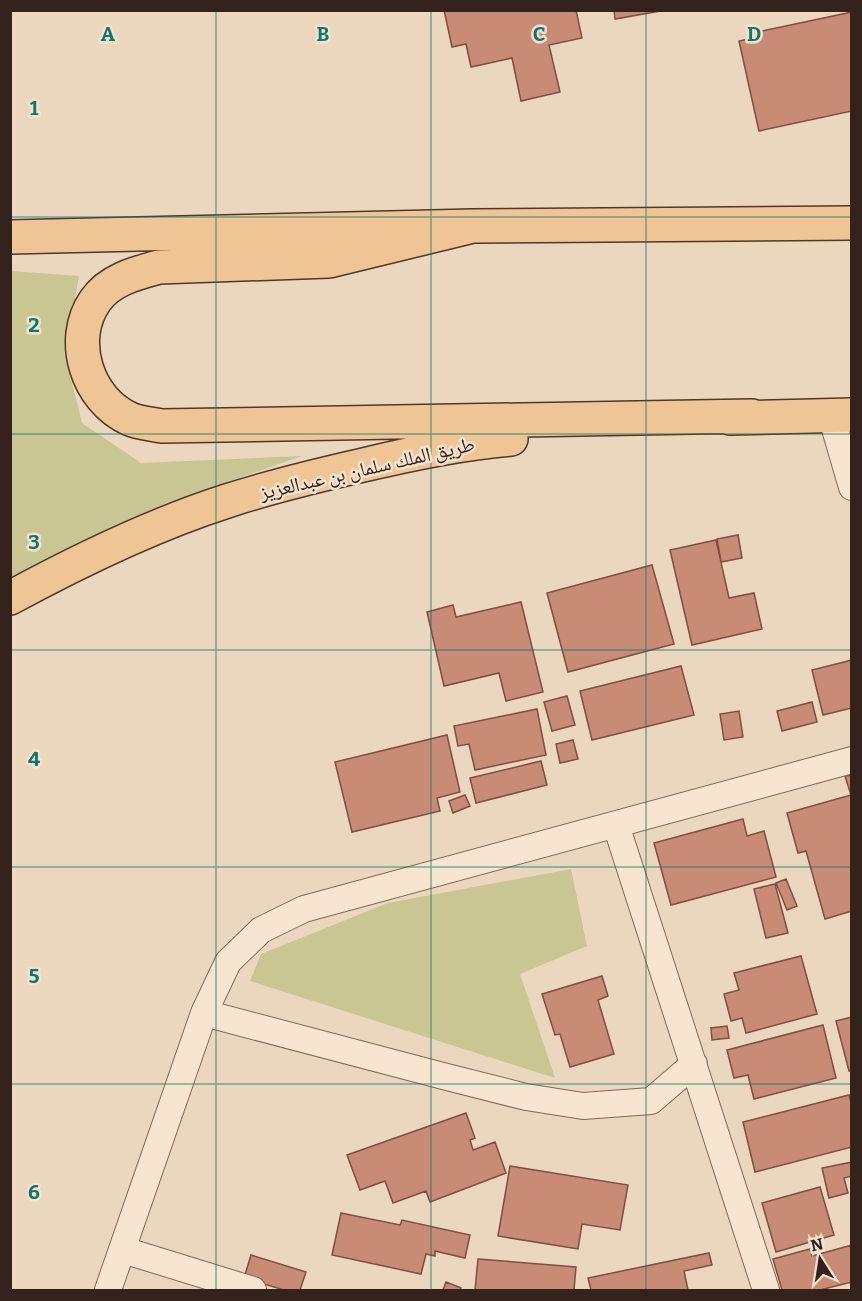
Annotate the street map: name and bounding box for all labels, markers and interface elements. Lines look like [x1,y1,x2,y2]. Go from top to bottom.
text: A [101,22,116,46]
text: B [317,22,330,46]
text: C [533,22,545,46]
text: D [747,22,761,46]
text: 1 [30,96,39,120]
text: 2 [28,313,40,337]
street label: طريق الملك سلمان بن عبدالعزيز [256,432,477,505]
text: 3 [28,530,40,554]
text: 4 [28,747,40,771]
text: 5 [29,964,40,988]
text: 6 [28,1180,40,1204]
north arrow [790,1229,850,1289]
text: N [809,1234,825,1255]

